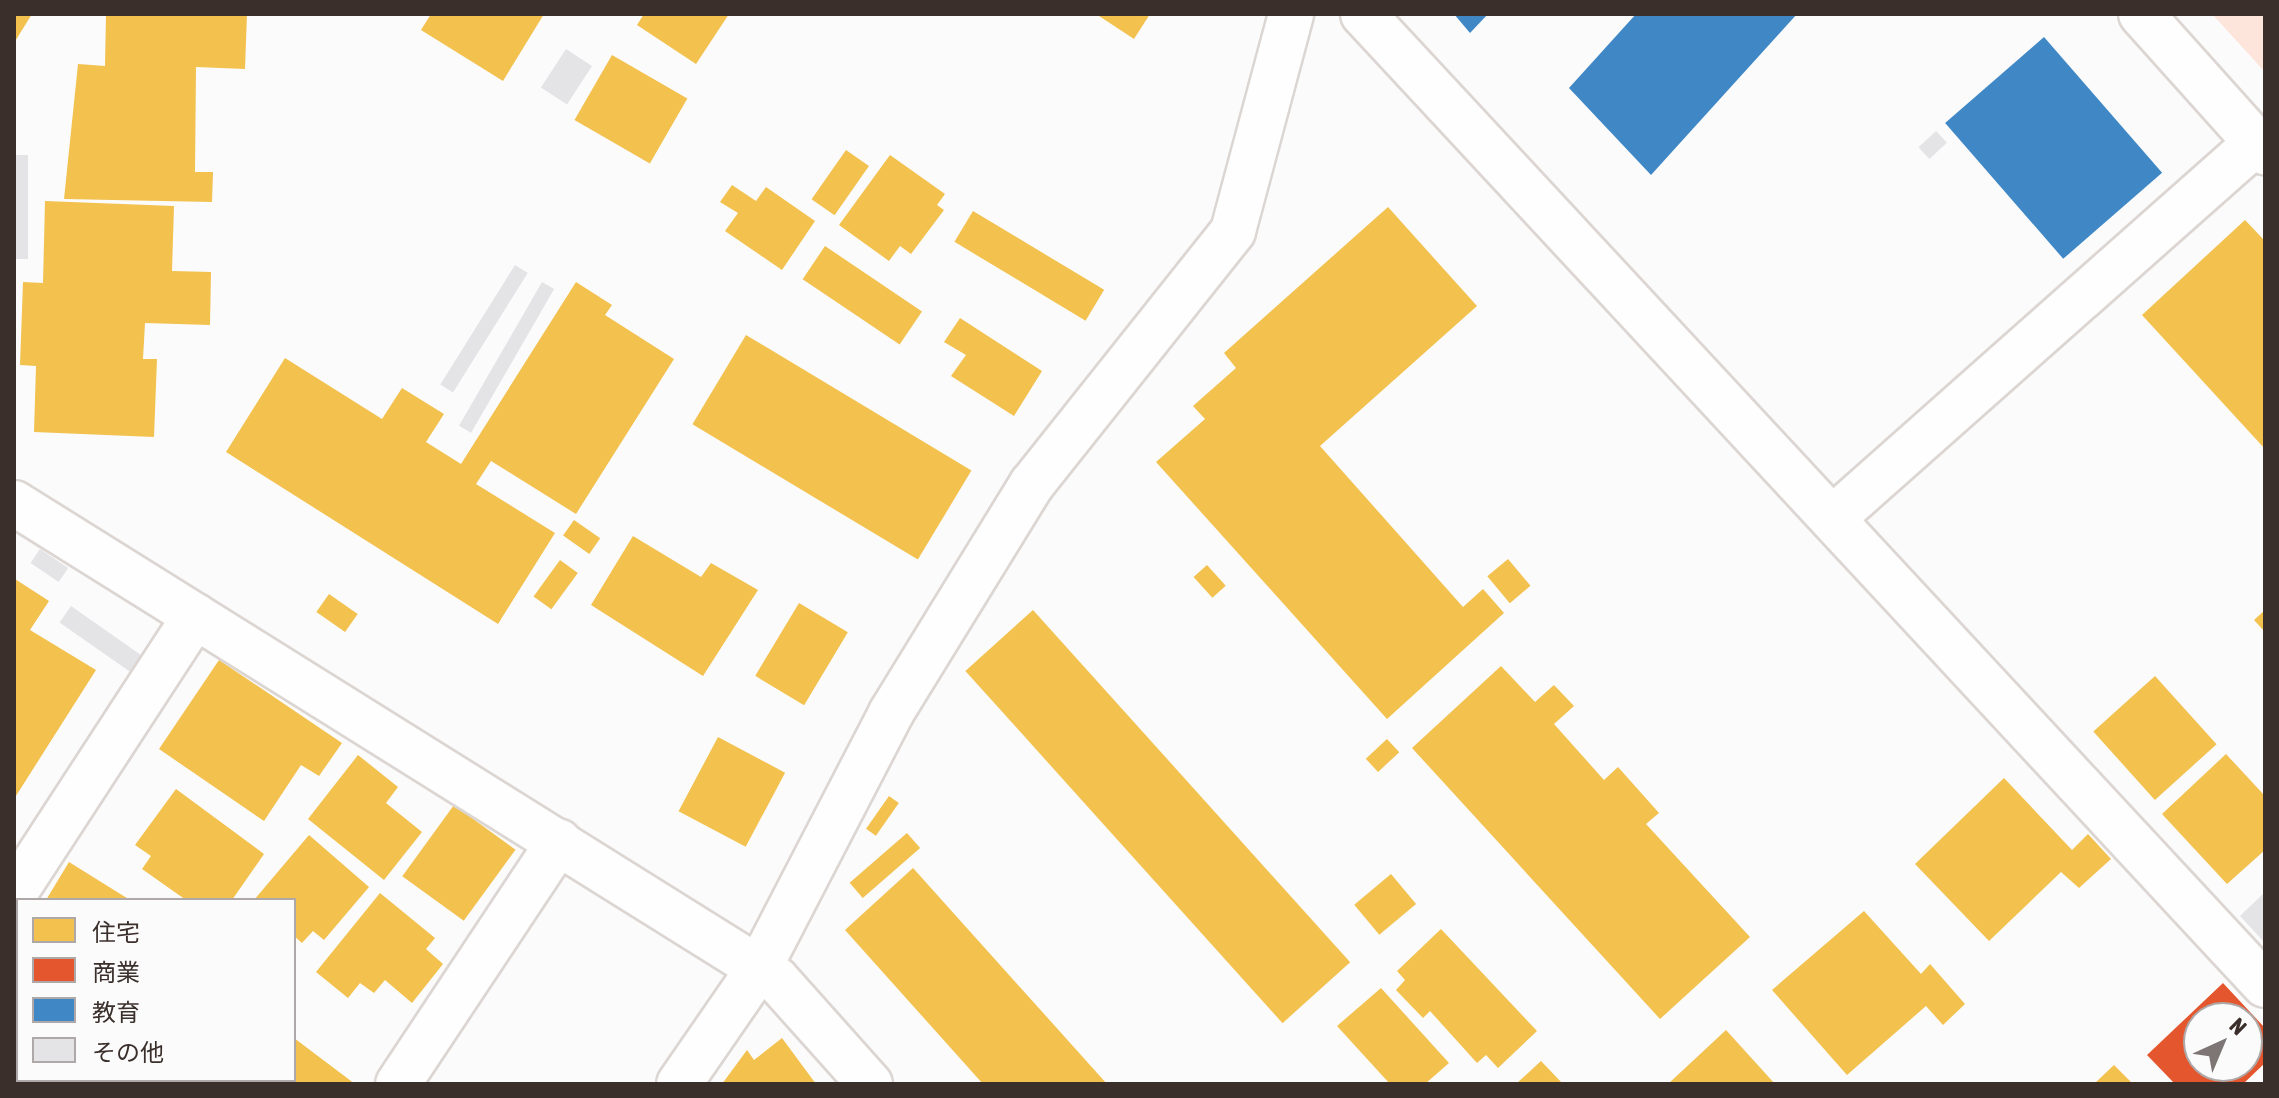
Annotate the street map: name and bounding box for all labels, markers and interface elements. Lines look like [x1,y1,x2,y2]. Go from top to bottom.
legend [16,898,296,1082]
text: 住宅 [92,919,140,946]
text: 商業 [92,959,140,986]
text: 教育 [92,999,140,1026]
north arrow [2183,1002,2263,1082]
text: N [2225,1012,2252,1040]
text: その他 [92,1039,164,1066]

